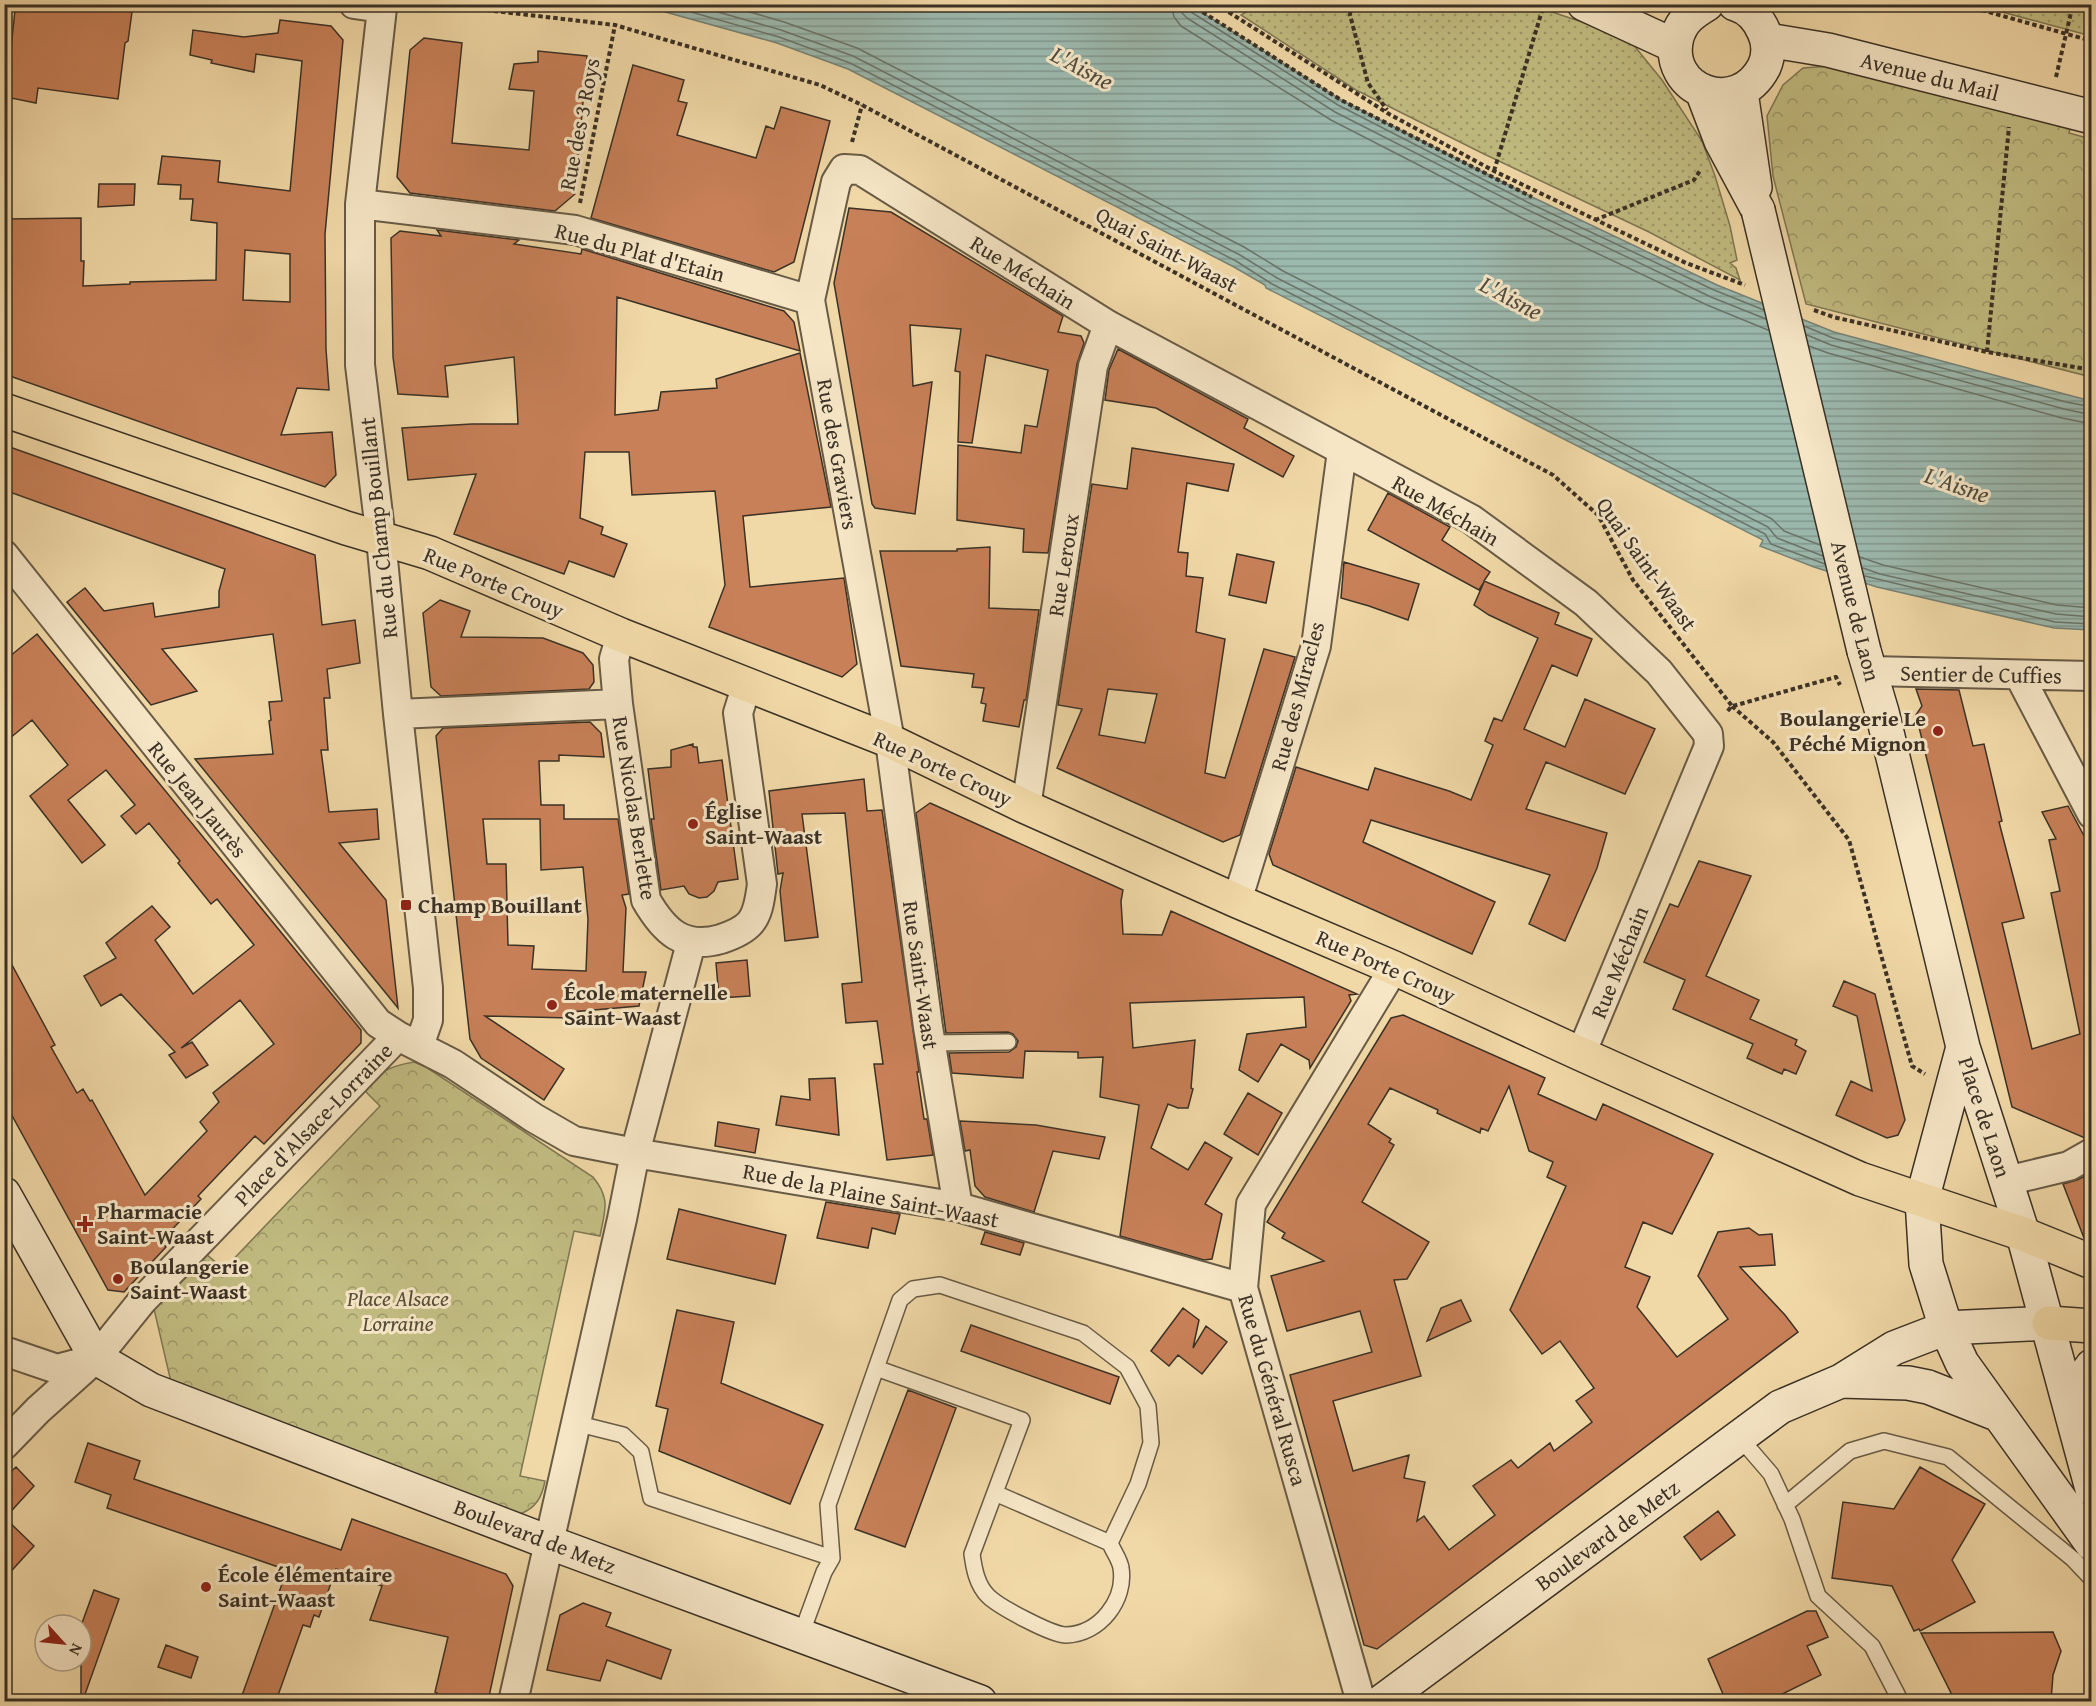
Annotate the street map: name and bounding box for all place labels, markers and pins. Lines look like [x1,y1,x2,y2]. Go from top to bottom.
place label: Boulangerie Le Péché Mignon [1780,702,1926,759]
marker: Boulangerie Le Péché Mignon [1931,724,1945,738]
place label: Église Saint-Waast [705,795,823,852]
marker: Église Saint-Waast [686,817,700,831]
place label: Champ Bouillant [418,889,583,921]
marker: Champ Bouillant [399,898,413,912]
place label: École maternelle Saint-Waast [564,976,728,1033]
marker: École maternelle Saint-Waast [545,998,559,1012]
place label: Pharmacie Saint-Waast [97,1195,215,1252]
marker: Pharmacie Saint-Waast [78,1217,92,1231]
place label: Boulangerie Saint-Waast [130,1250,249,1307]
marker: Boulangerie Saint-Waast [111,1272,125,1286]
place label: École élémentaire Saint-Waast [218,1558,392,1615]
marker: École élémentaire Saint-Waast [199,1580,213,1594]

